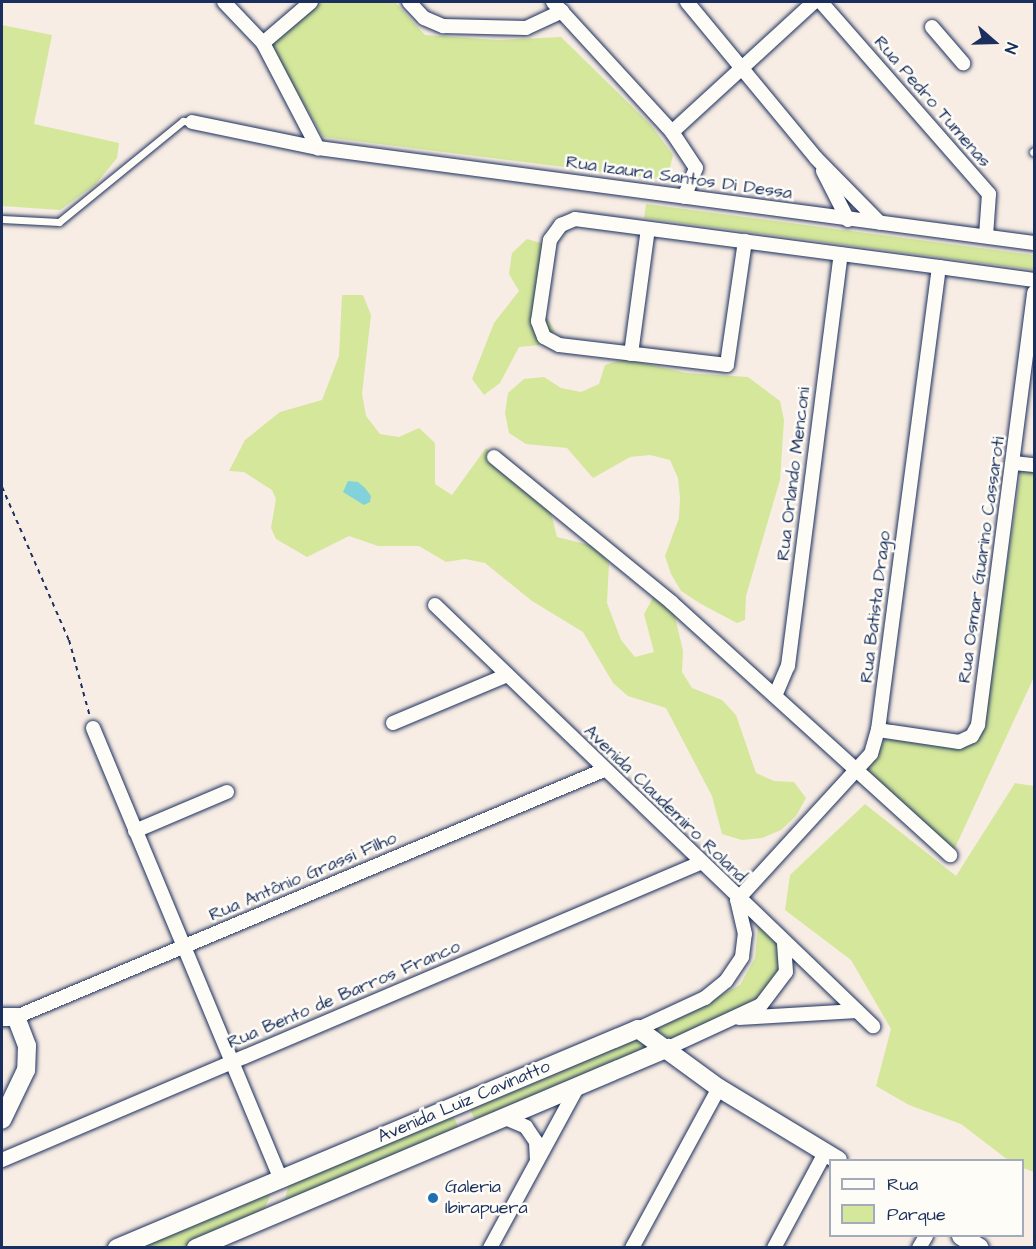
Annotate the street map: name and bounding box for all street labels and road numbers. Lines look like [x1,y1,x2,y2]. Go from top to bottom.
street label: Rua Pedro Tumenas [869,32,995,172]
street label: Rua Izaura Santos Di Dessa [565,151,793,205]
street label: Rua Orlando Menconi [773,386,815,562]
street label: Rua Osmar Guarino Cassaroti [954,435,1010,685]
street label: Rua Batista Drago [856,530,896,684]
street label: Avenida Claudemiro Roland [579,721,751,887]
street label: Rua Antônio Grassi Filho [206,828,400,926]
street label: Rua Bento de Barros Franco [224,936,464,1054]
street label: Avenida Luiz Cavinatto [375,1056,553,1148]

